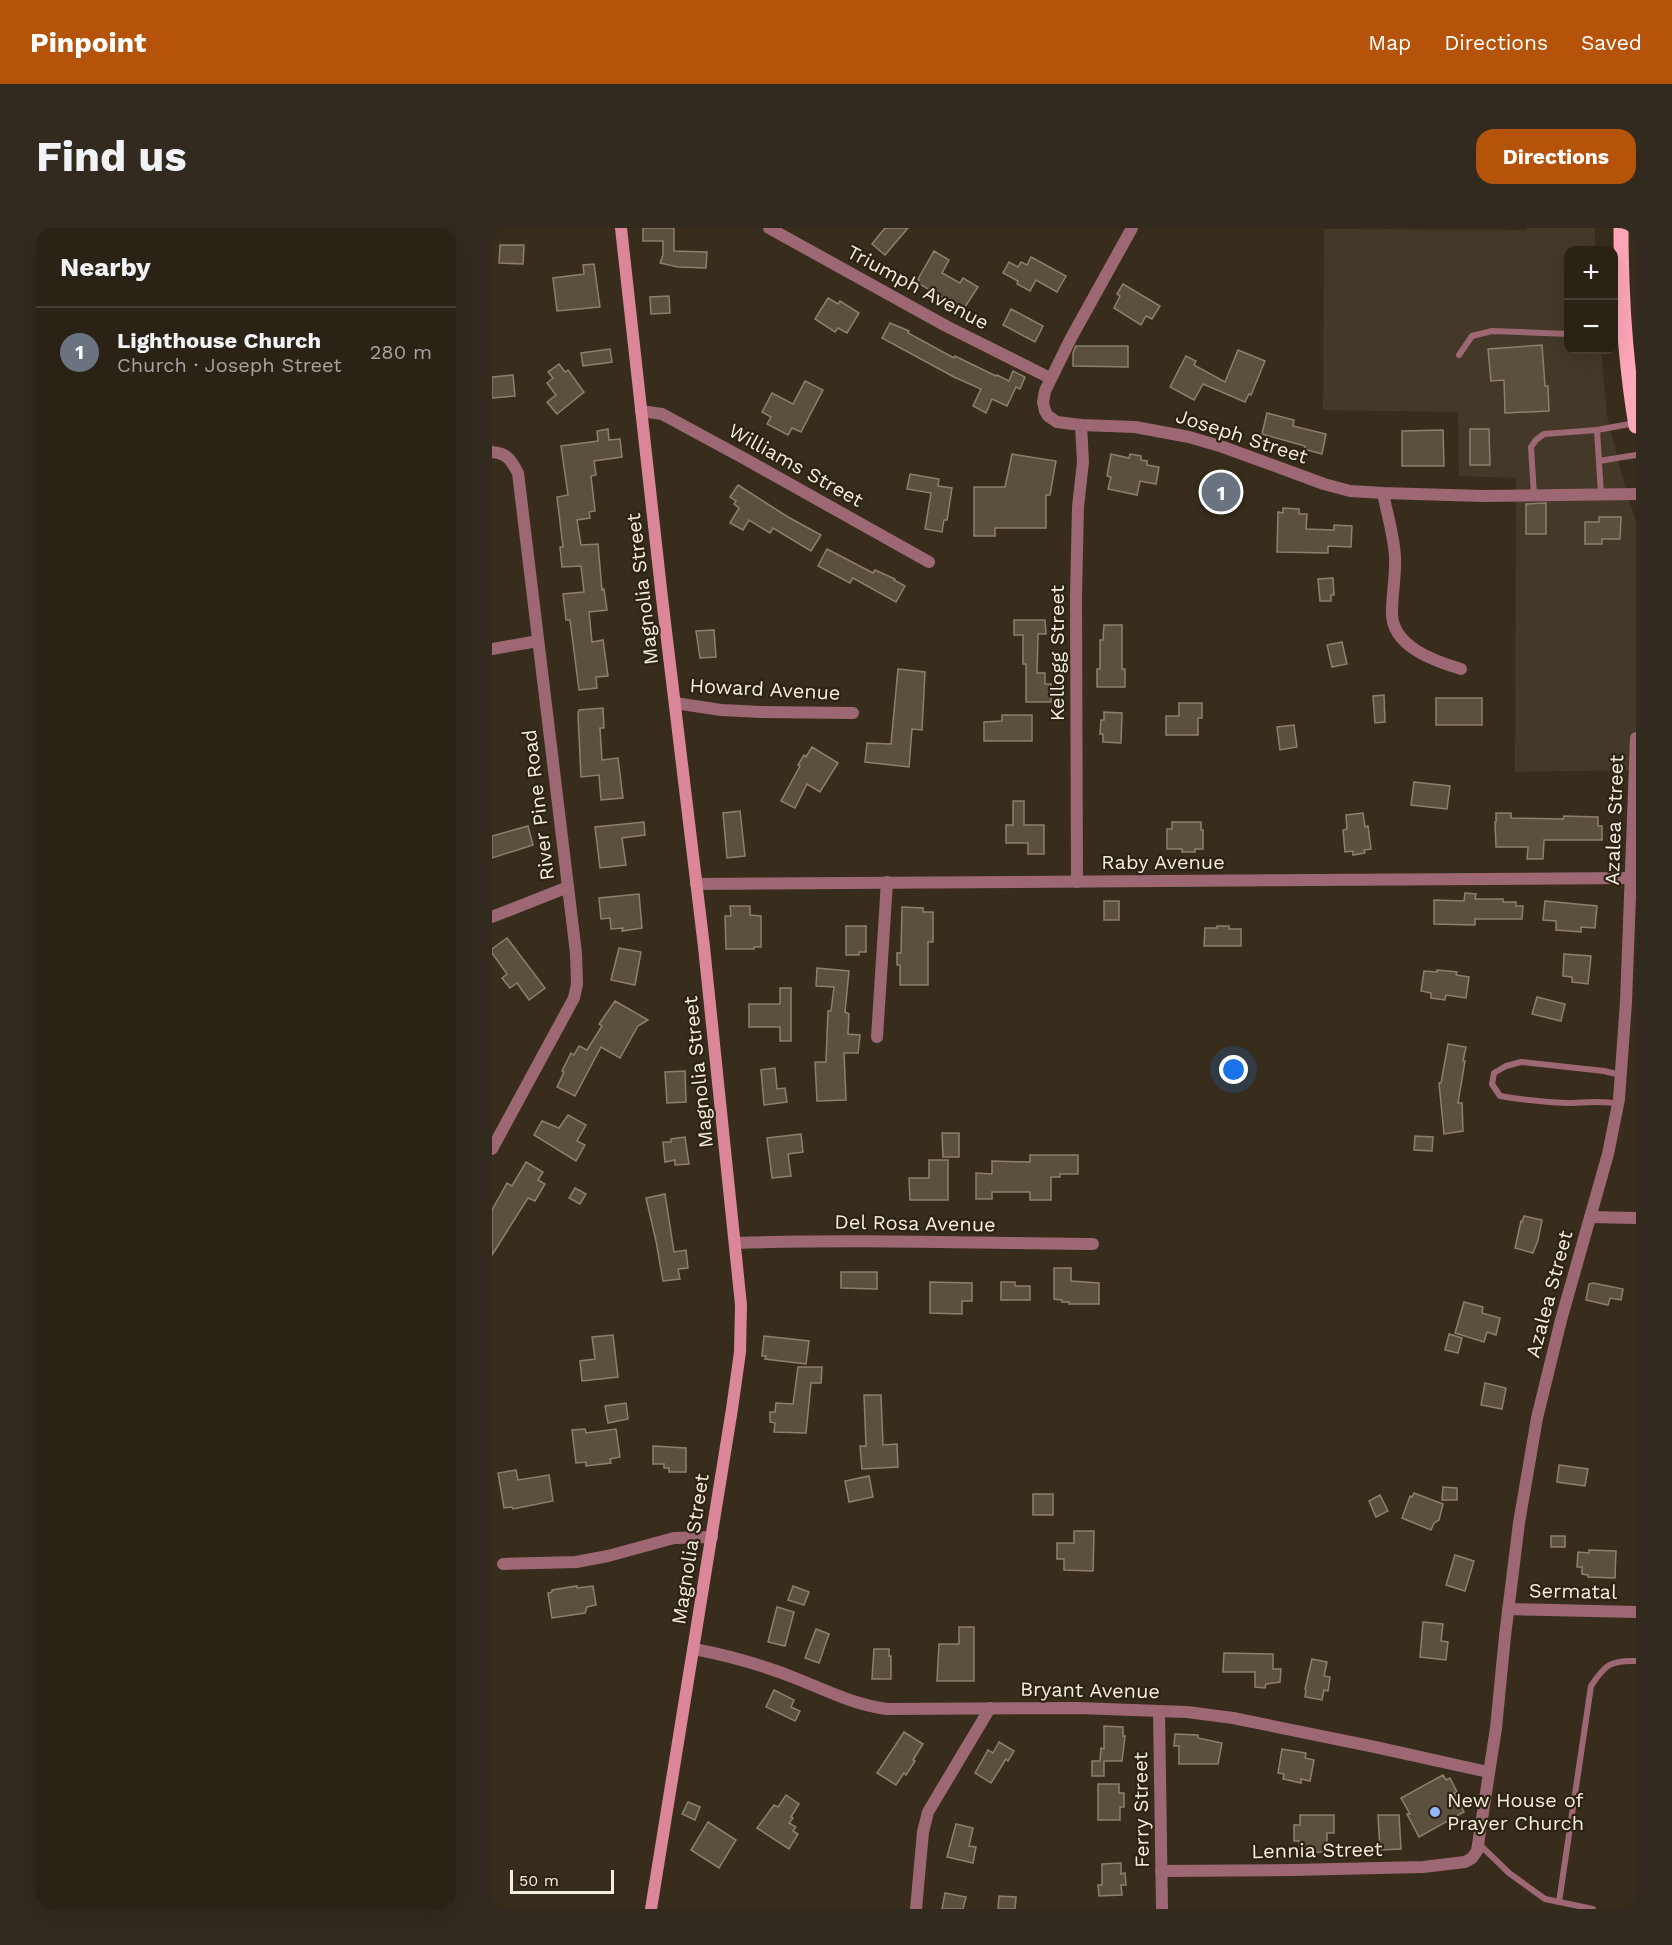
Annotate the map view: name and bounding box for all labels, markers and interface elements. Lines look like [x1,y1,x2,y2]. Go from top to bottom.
text: Pinpoint [30,26,146,59]
text: Map [1368,30,1411,55]
text: Directions [1444,30,1548,55]
text: Saved [1581,30,1642,55]
button: Directions [1476,129,1636,184]
text: Find us [36,132,187,181]
street label: Triumph Avenue [843,239,993,335]
map controls [1564,246,1618,354]
button: + [1564,246,1618,300]
text: Nearby [60,252,151,282]
button: − [1564,300,1618,354]
text: Lighthouse Church [117,328,321,353]
text: 1 [75,340,84,364]
text: 280 m [370,340,432,364]
text: Church · Joseph Street [117,353,342,377]
street label: Joseph Street [1173,403,1312,469]
street label: Williams Street [725,418,868,512]
pin: 1 [1202,470,1240,514]
street label: Magnolia Street [621,511,663,666]
street label: Kellogg Street [1045,584,1069,721]
street label: Howard Avenue [689,673,841,705]
street label: River Pine Road [517,728,559,882]
street label: Azalea Street [1600,754,1628,886]
street label: Raby Avenue [1101,850,1225,874]
street label: Magnolia Street [678,994,718,1149]
your location [1219,1055,1248,1084]
street label: Del Rosa Avenue [834,1210,996,1236]
street label: Azalea Street [1520,1227,1578,1360]
street label: Magnolia Street [666,1471,714,1626]
street label: Sermatal [1529,1578,1617,1604]
street label: Bryant Avenue [1020,1677,1160,1703]
street label: Ferry Street [1128,1751,1154,1868]
place label: New House of Prayer Church [1447,1788,1584,1835]
marker: New House of Prayer Church [1428,1805,1442,1819]
street label: Lennia Street [1251,1837,1383,1863]
scale bar [510,1867,614,1894]
text: 50 m [519,1871,559,1890]

